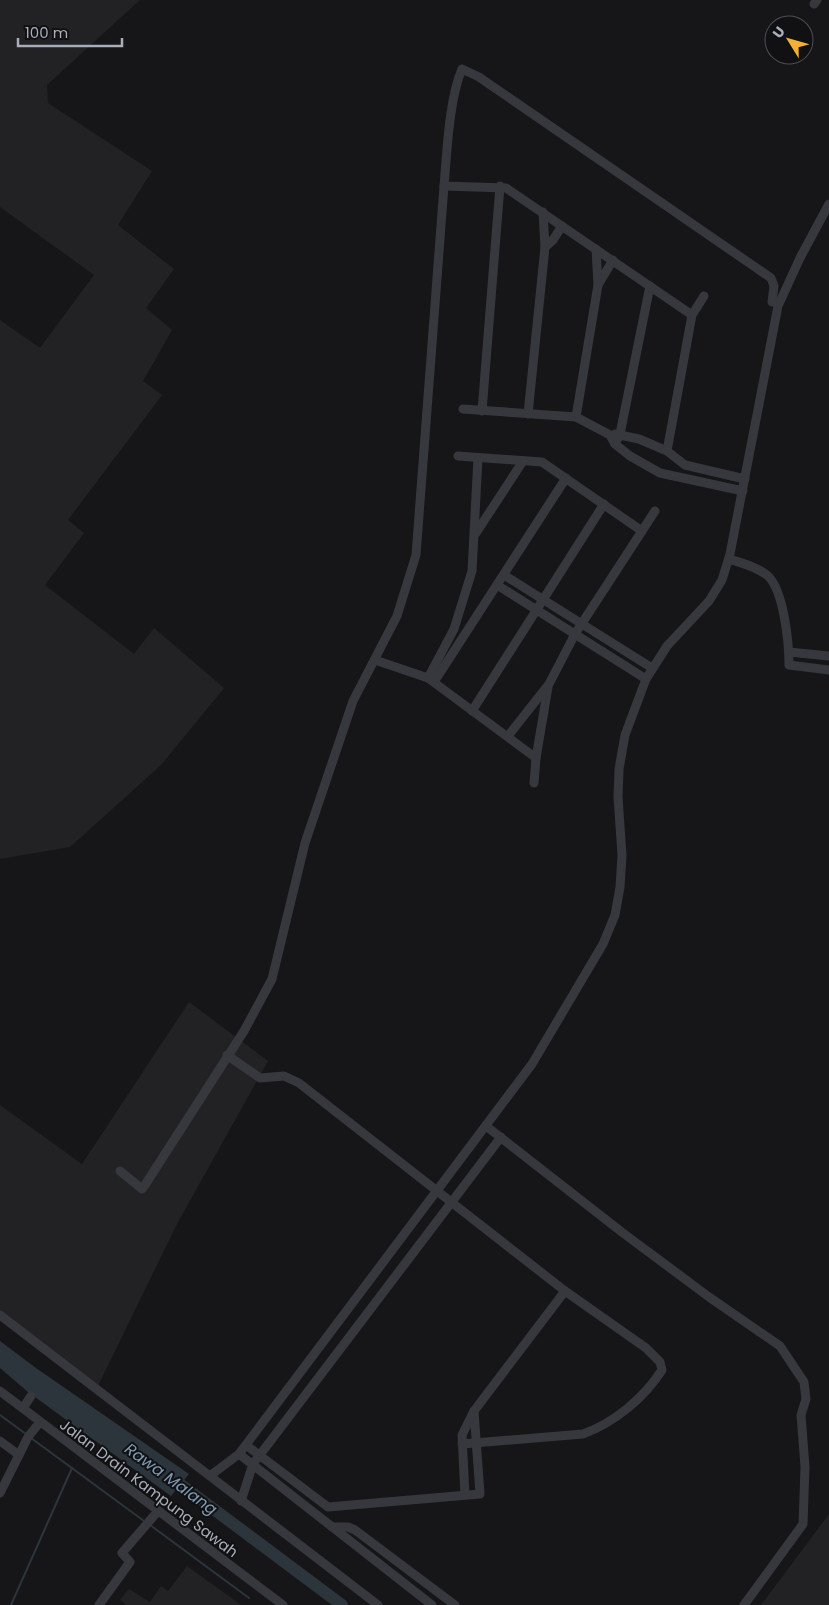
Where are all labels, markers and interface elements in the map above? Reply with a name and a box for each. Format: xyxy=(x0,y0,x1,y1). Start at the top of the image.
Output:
scale bar xyxy=(18,15,121,47)
north arrow xyxy=(764,15,814,65)
text: 100 m xyxy=(25,22,68,43)
text: U xyxy=(768,22,790,42)
street label: Jalan Drain Kampung Sawah xyxy=(56,1414,242,1562)
water label: Rawa Malang xyxy=(120,1437,222,1521)

